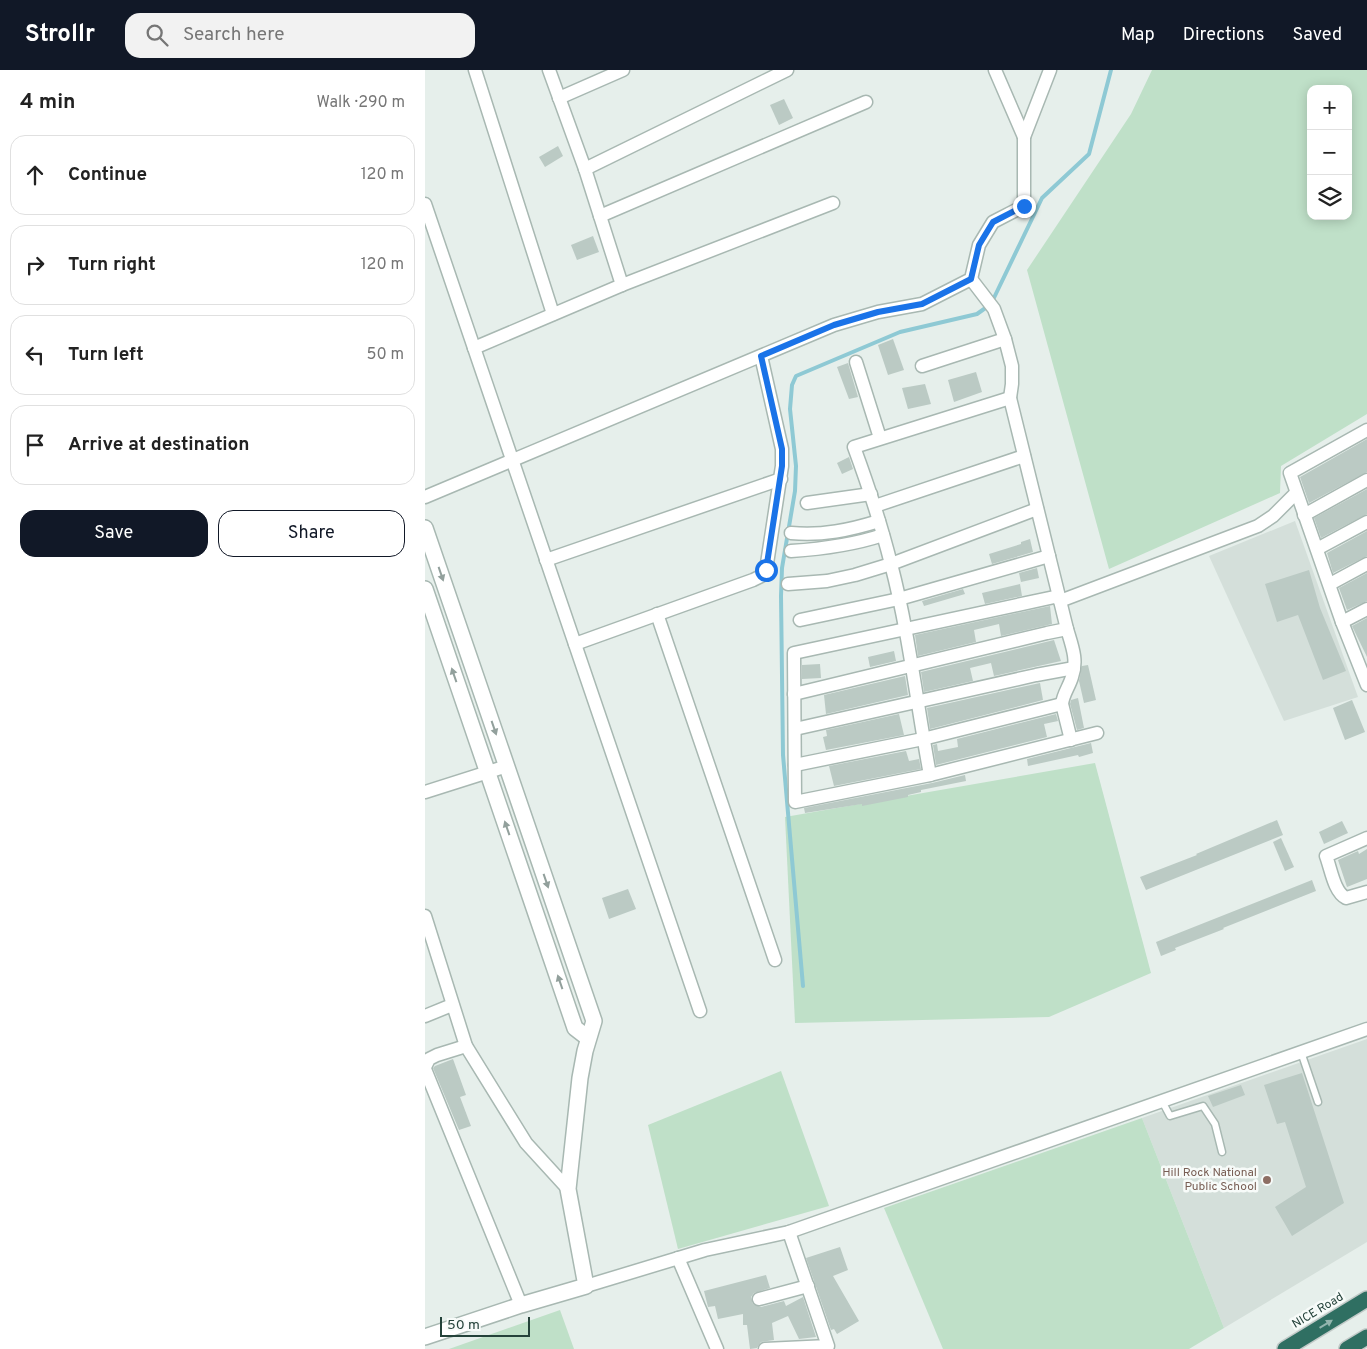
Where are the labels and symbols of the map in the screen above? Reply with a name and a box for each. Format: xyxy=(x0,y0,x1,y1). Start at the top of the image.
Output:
route end xyxy=(1013,195,1036,218)
route start xyxy=(755,559,778,582)
one-way arrow xyxy=(437,567,445,582)
one-way arrow xyxy=(450,667,457,682)
one-way arrow xyxy=(490,720,498,735)
one-way arrow xyxy=(502,821,510,836)
one-way arrow xyxy=(543,874,550,889)
one-way arrow xyxy=(555,974,563,989)
place label: Hill Rock National Public School xyxy=(1162,1165,1257,1195)
marker: Hill Rock National Public School xyxy=(1261,1174,1273,1186)
street label: NICE Road xyxy=(1289,1289,1347,1333)
scale bar xyxy=(440,1314,530,1337)
one-way arrow xyxy=(1319,1319,1332,1328)

